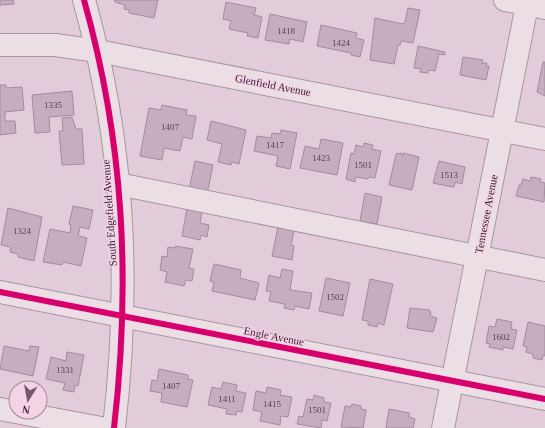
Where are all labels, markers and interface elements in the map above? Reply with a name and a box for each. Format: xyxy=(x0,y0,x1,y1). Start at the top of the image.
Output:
house number: 1418 xyxy=(277,26,296,36)
house number: 1424 xyxy=(332,38,351,48)
street label: Glenfield Avenue xyxy=(234,72,312,98)
house number: 1335 xyxy=(44,100,63,110)
house number: 1407 xyxy=(161,122,180,132)
house number: 1417 xyxy=(266,140,285,150)
house number: 1423 xyxy=(312,153,331,163)
street label: South Edgefield Avenue xyxy=(99,159,119,267)
house number: 1501 xyxy=(354,160,372,170)
house number: 1513 xyxy=(440,170,459,180)
street label: Tennessee Avenue xyxy=(472,173,500,255)
house number: 1324 xyxy=(13,226,32,236)
house number: 1502 xyxy=(326,292,344,302)
street label: Engle Avenue xyxy=(243,324,305,348)
house number: 1602 xyxy=(492,332,510,342)
house number: 1331 xyxy=(56,365,74,375)
north arrow xyxy=(8,380,48,420)
house number: 1407 xyxy=(162,381,181,391)
house number: 1411 xyxy=(218,394,236,404)
house number: 1415 xyxy=(263,399,282,409)
text: N xyxy=(21,403,31,416)
house number: 1501 xyxy=(308,405,326,415)

